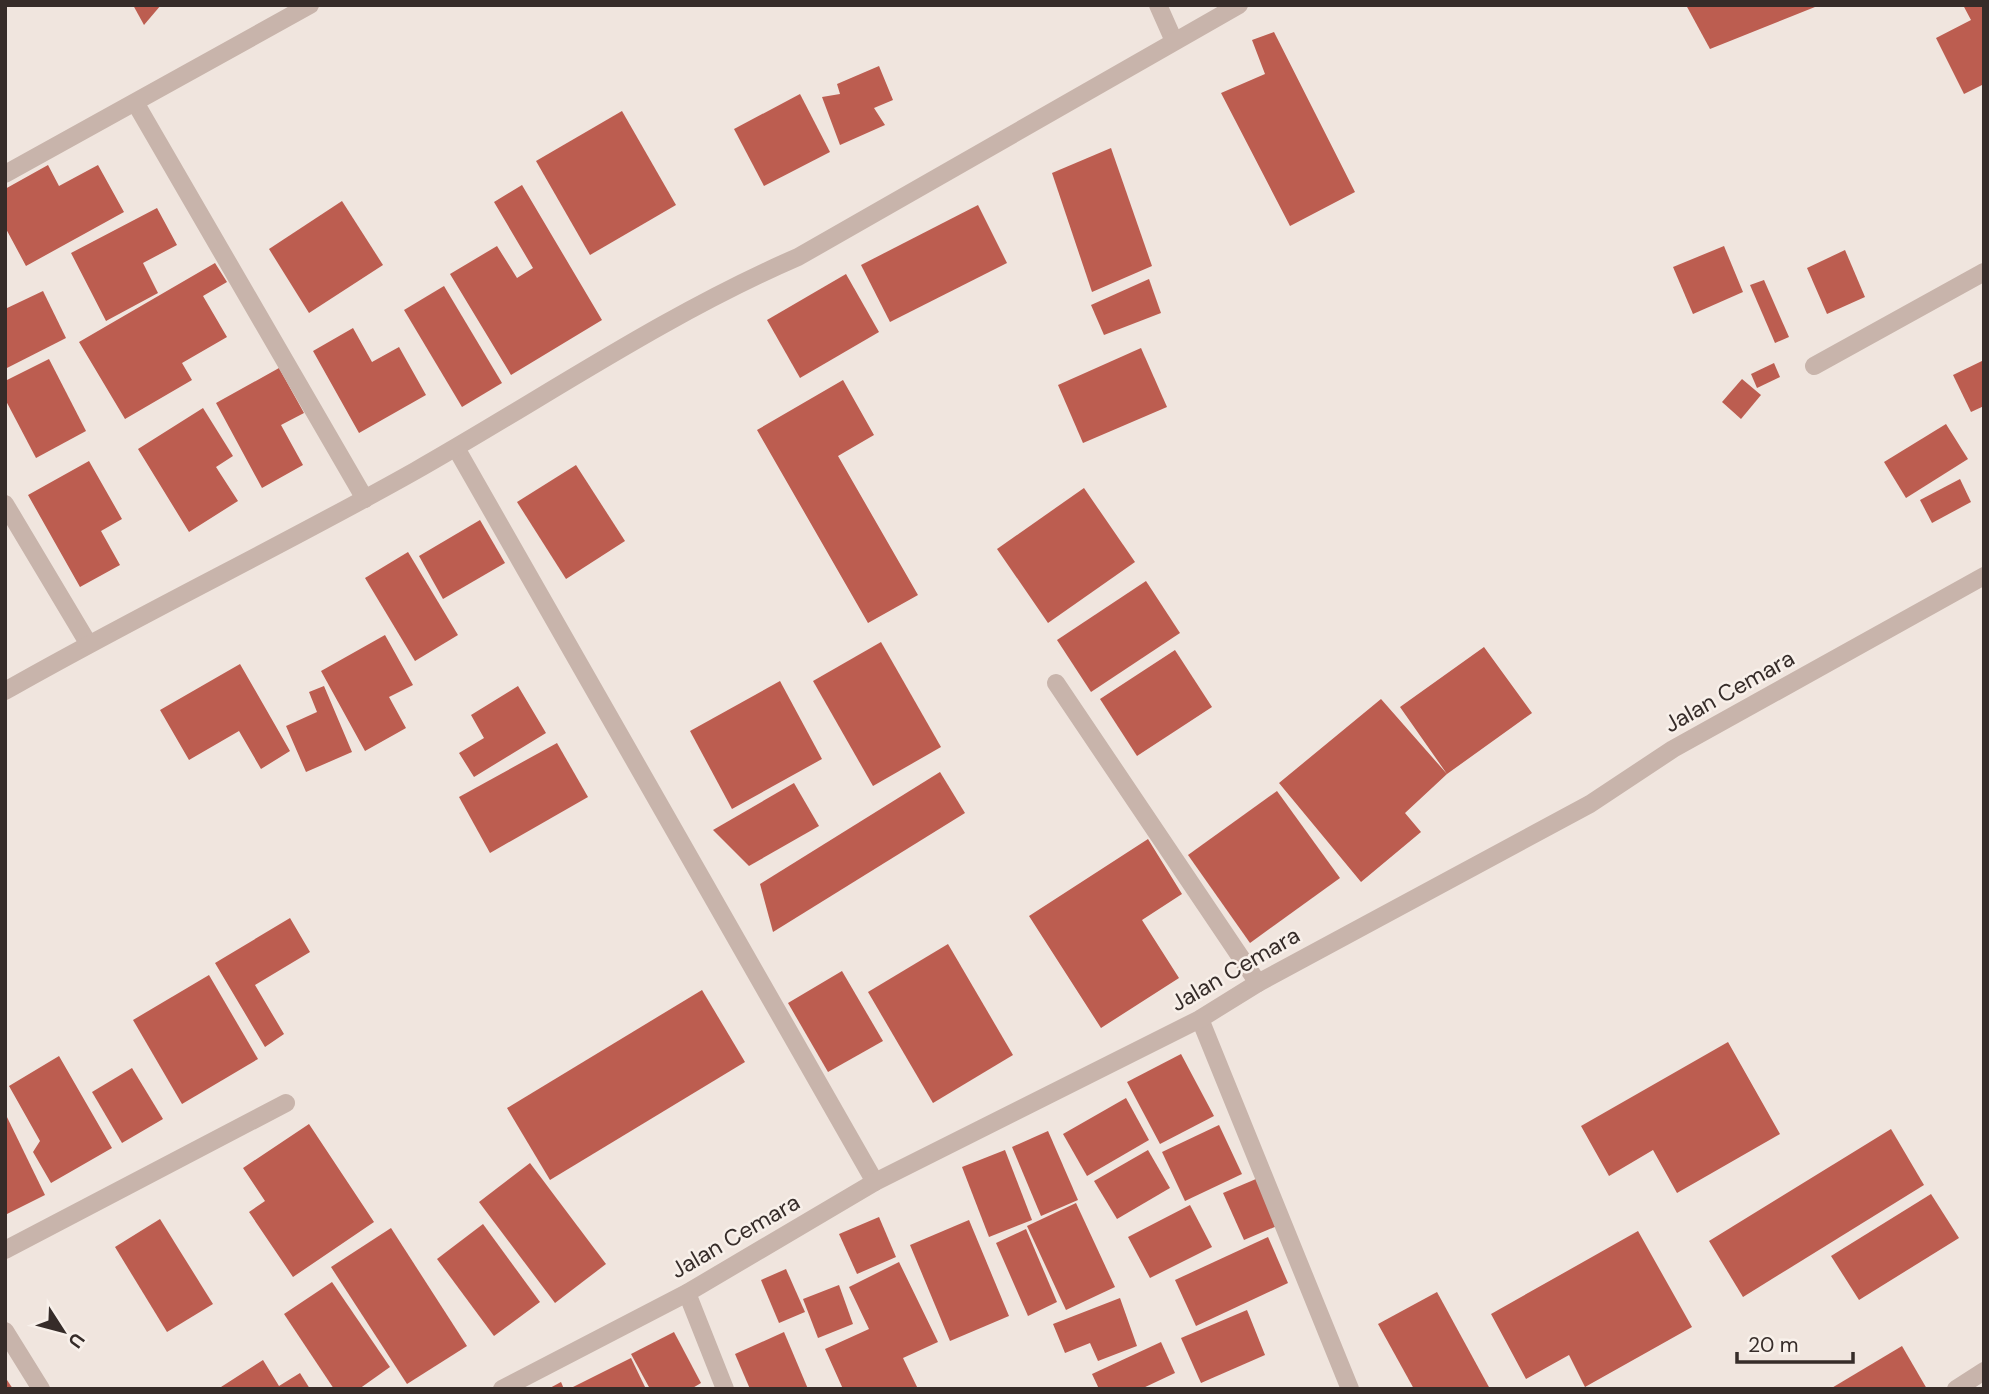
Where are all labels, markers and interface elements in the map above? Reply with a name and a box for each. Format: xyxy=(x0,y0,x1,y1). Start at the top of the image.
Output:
street label: Jalan Cemara xyxy=(1659,643,1799,739)
street label: Jalan Cemara xyxy=(1165,920,1305,1018)
street label: Jalan Cemara xyxy=(665,1187,805,1285)
north arrow xyxy=(28,1296,98,1366)
scale bar xyxy=(1737,1320,1853,1364)
text: U xyxy=(62,1328,90,1353)
text: 20 m xyxy=(1748,1331,1799,1359)

